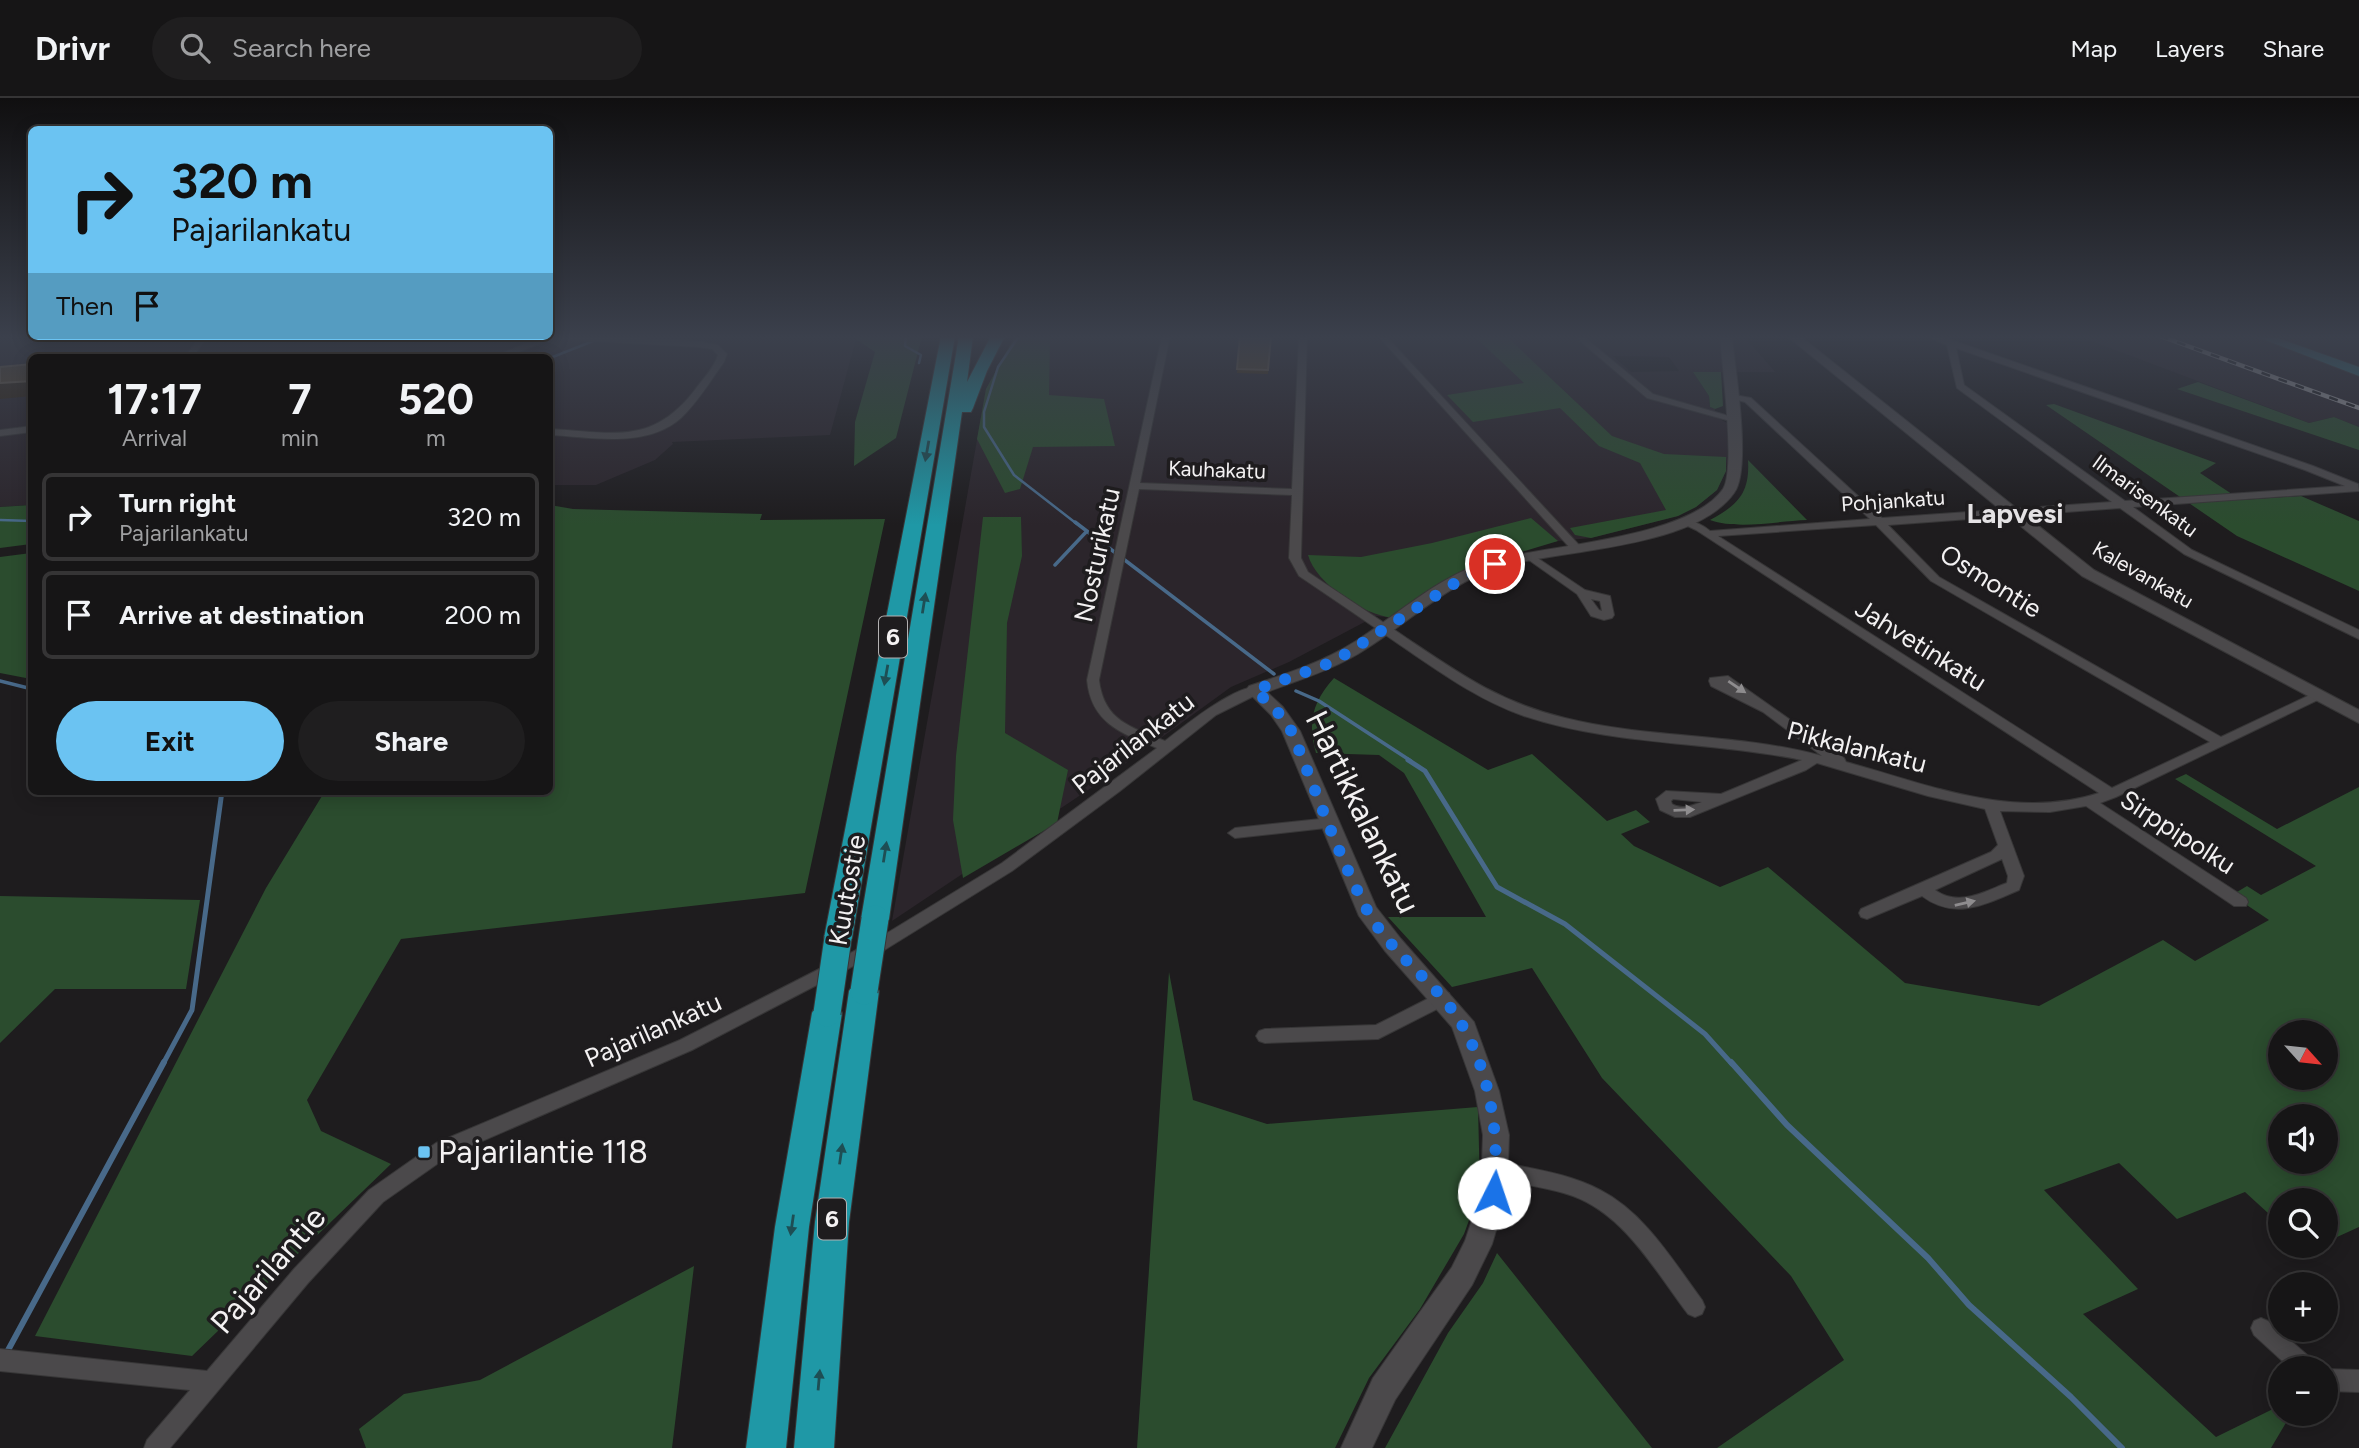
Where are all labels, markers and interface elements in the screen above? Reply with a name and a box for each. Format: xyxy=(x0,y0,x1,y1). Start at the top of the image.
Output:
search box xyxy=(152,17,642,80)
text: Drivr xyxy=(35,29,110,68)
icon: search xyxy=(176,29,214,67)
text: Search here xyxy=(232,32,371,64)
text: Map xyxy=(2070,34,2117,63)
text: Layers xyxy=(2155,34,2224,63)
text: Share xyxy=(2262,34,2324,63)
text: 320 m xyxy=(171,151,313,210)
icon: right xyxy=(56,154,147,245)
text: Pajarilankatu xyxy=(171,211,351,249)
icon: arrive xyxy=(128,287,166,325)
text: Then xyxy=(56,290,114,322)
text: 17:17 xyxy=(107,374,202,425)
text: 7 xyxy=(288,374,312,425)
text: 520 xyxy=(398,374,474,425)
text: Arrival xyxy=(122,424,187,452)
text: min xyxy=(281,424,319,452)
text: m xyxy=(426,424,446,452)
one-way arrow xyxy=(921,440,932,462)
street label: Ilmarisenkatu xyxy=(2088,449,2203,542)
street label: Kauhakatu xyxy=(1168,455,1266,484)
street label: Pohjankatu xyxy=(1840,484,1946,517)
street label: Nosturikatu xyxy=(1067,485,1127,625)
text: Turn right xyxy=(119,487,236,519)
district label: Lapvesi xyxy=(1966,496,2064,530)
icon: right xyxy=(60,498,98,536)
text: 320 m xyxy=(447,501,521,533)
text: Pajarilankatu xyxy=(119,519,249,547)
pin xyxy=(1465,534,1525,594)
street label: Kalevankatu xyxy=(2088,536,2198,614)
street label: Osmontie xyxy=(1934,537,2048,625)
icon: arrive xyxy=(1476,545,1514,583)
one-way arrow xyxy=(919,592,930,614)
street label: Jahvetinkatu xyxy=(1849,592,1993,698)
icon: arrive xyxy=(60,596,98,634)
text: Arrive at destination xyxy=(119,599,364,631)
text: 200 m xyxy=(445,599,521,631)
road number: 6 xyxy=(879,616,907,658)
one-way arrow xyxy=(880,664,891,686)
one-way arrow xyxy=(1727,680,1747,693)
street label: Pajarilankatu xyxy=(1065,685,1201,801)
button: Exit xyxy=(56,701,284,781)
button: Share xyxy=(298,701,525,781)
street label: Hartikkalankatu xyxy=(1298,705,1428,919)
street label: Pikkalankatu xyxy=(1784,714,1930,780)
street label: Sirppipolku xyxy=(2114,783,2242,881)
one-way arrow xyxy=(1673,804,1695,816)
street label: Kuutostie xyxy=(822,832,872,948)
one-way arrow xyxy=(880,841,891,863)
one-way arrow xyxy=(1955,897,1977,908)
street label: Pajarilankatu xyxy=(580,986,726,1074)
north arrow xyxy=(2268,1020,2338,1090)
map controls xyxy=(2268,1020,2338,1426)
button: sound xyxy=(2268,1104,2338,1174)
place label: Pajarilantie 118 xyxy=(438,1133,648,1171)
one-way arrow xyxy=(836,1142,847,1164)
marker: Pajarilantie 118 xyxy=(416,1144,432,1160)
position arrow xyxy=(1457,1156,1531,1230)
button: search xyxy=(2268,1188,2338,1258)
road number: 6 xyxy=(818,1198,846,1240)
street label: Pajarilantie xyxy=(203,1199,333,1341)
one-way arrow xyxy=(786,1214,797,1236)
button: + xyxy=(2268,1272,2338,1342)
button: − xyxy=(2268,1356,2338,1426)
one-way arrow xyxy=(814,1369,825,1391)

